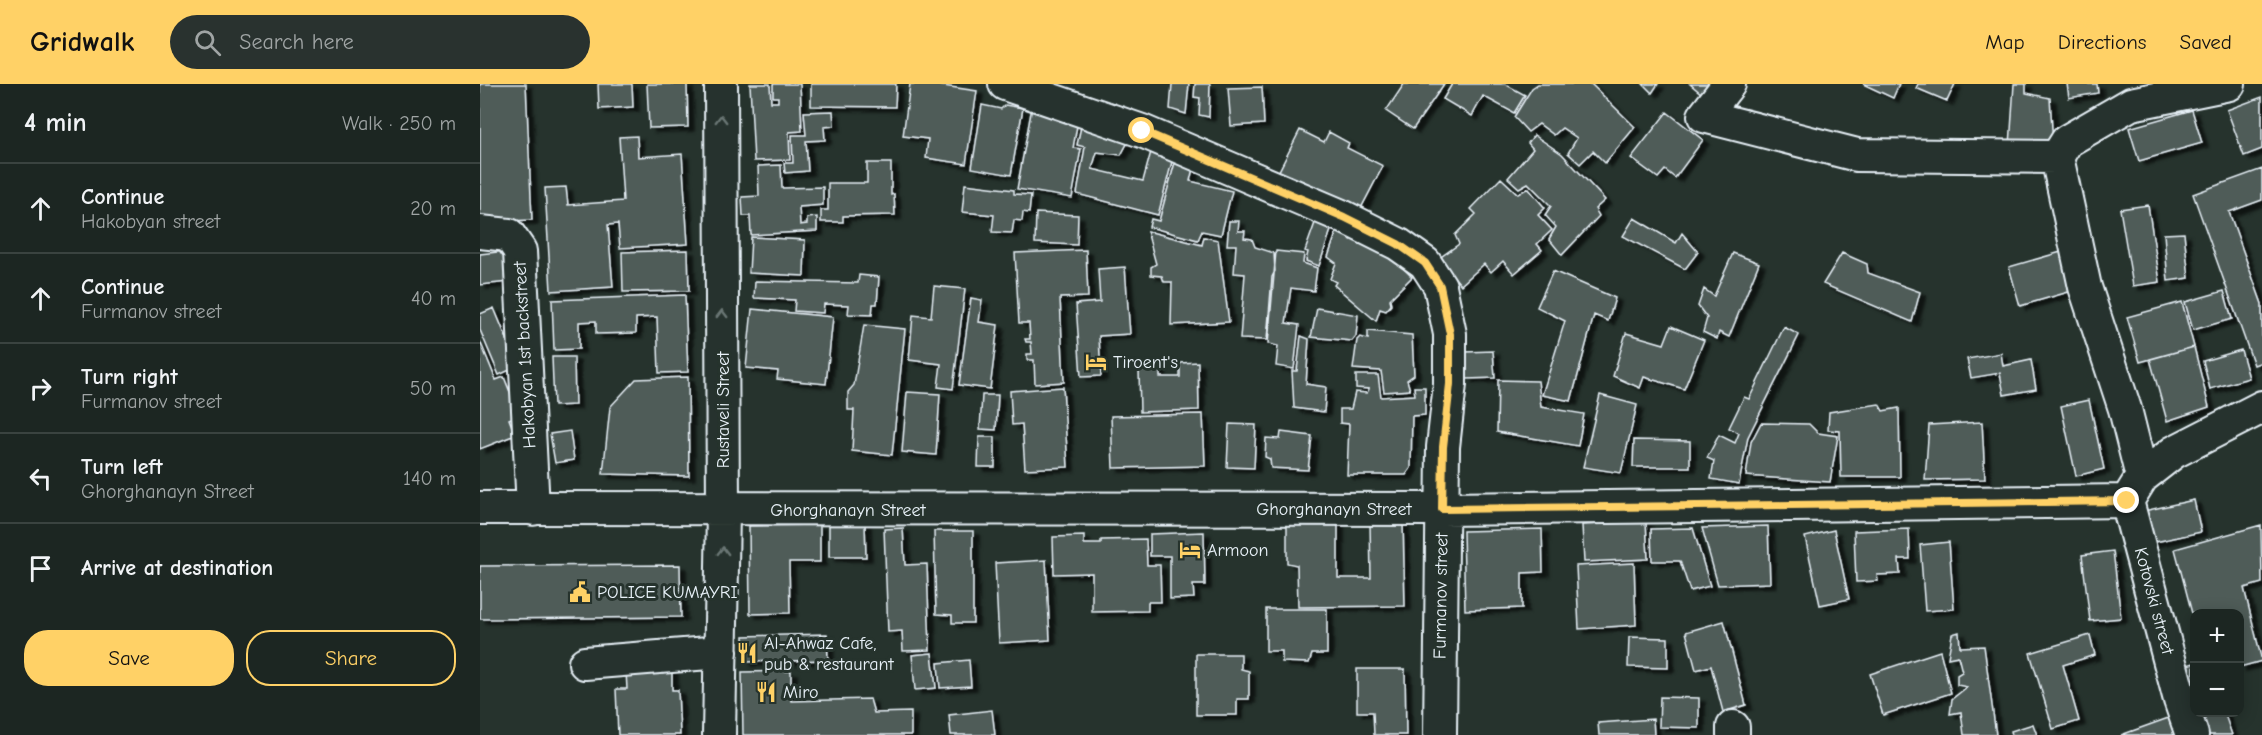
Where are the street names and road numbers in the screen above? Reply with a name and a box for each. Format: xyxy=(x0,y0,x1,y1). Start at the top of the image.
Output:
street label: Hakobyan 1st backstreet xyxy=(510,260,540,449)
street label: Rustaveli Street xyxy=(713,351,734,468)
street label: Ghorghanayn Street xyxy=(1256,499,1413,520)
street label: Ghorghanayn Street xyxy=(770,500,927,521)
street label: Furmanov street xyxy=(1429,532,1453,659)
street label: Kotovski street xyxy=(2130,545,2179,658)

